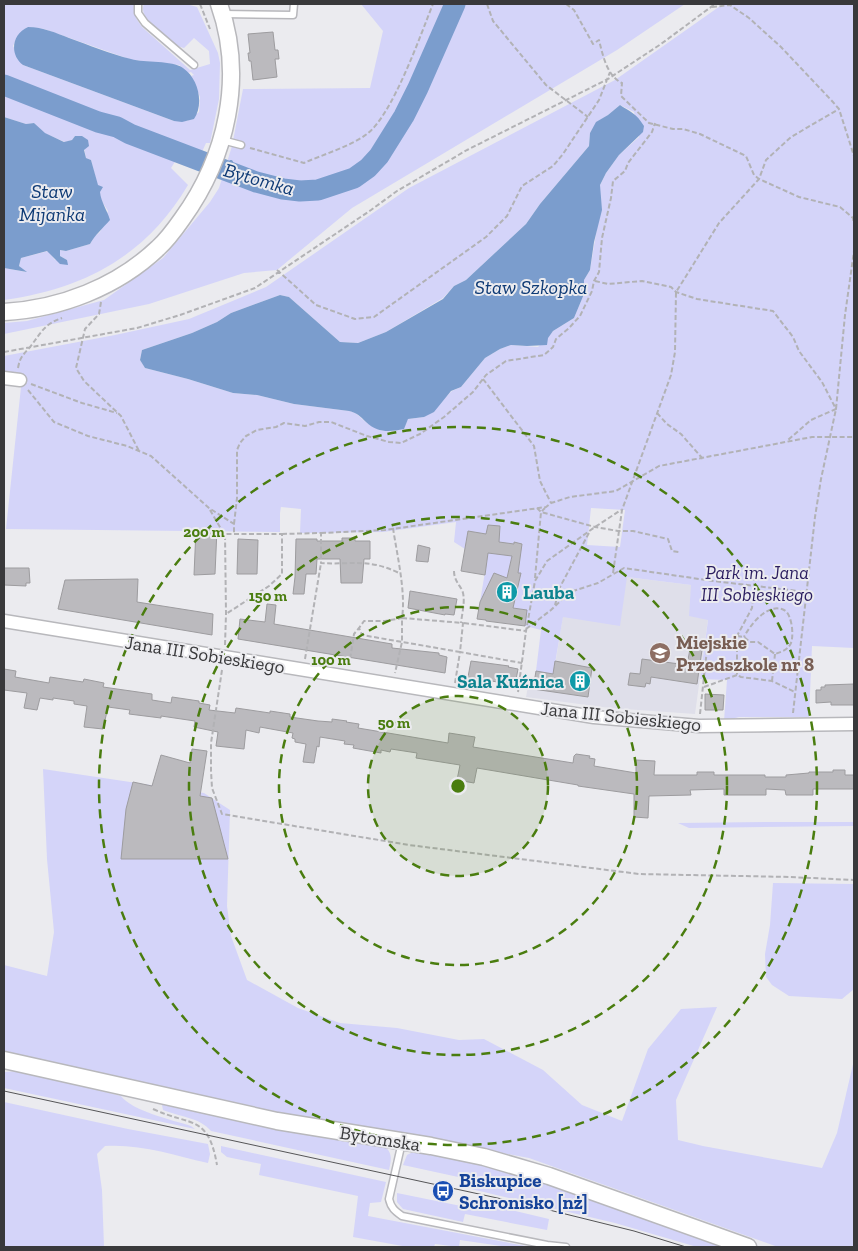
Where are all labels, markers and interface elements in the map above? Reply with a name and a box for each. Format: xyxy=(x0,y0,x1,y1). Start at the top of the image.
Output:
water label: Bytomka xyxy=(221,158,297,200)
water label: Staw Mijanka xyxy=(19,179,85,226)
water label: Staw Szkopka xyxy=(475,275,587,299)
text: 200 m xyxy=(183,523,225,541)
park label: Park im. Jana III Sobieskiego xyxy=(701,561,813,606)
building icon: Lauba xyxy=(495,580,519,604)
place label: Lauba xyxy=(523,581,575,604)
text: 150 m xyxy=(249,587,287,605)
street label: Jana III Sobieskiego xyxy=(123,631,287,679)
place label: Miejskie Przedszkole nr 8 xyxy=(676,631,814,676)
school or university icon: Miejskie Przedszkole nr 8 xyxy=(648,641,672,665)
text: 100 m xyxy=(311,651,351,669)
building icon: Sala Kuźnica xyxy=(568,669,592,693)
place label: Sala Kuźnica xyxy=(457,670,564,693)
street label: Jana III Sobieskiego xyxy=(540,697,703,736)
text: 50 m xyxy=(378,714,410,732)
centre of rings xyxy=(449,777,467,795)
street label: Bytomska xyxy=(338,1121,422,1156)
place label: Biskupice Schronisko [nż] xyxy=(459,1169,588,1214)
bus stop icon: Biskupice Schronisko [nż] xyxy=(431,1179,455,1203)

